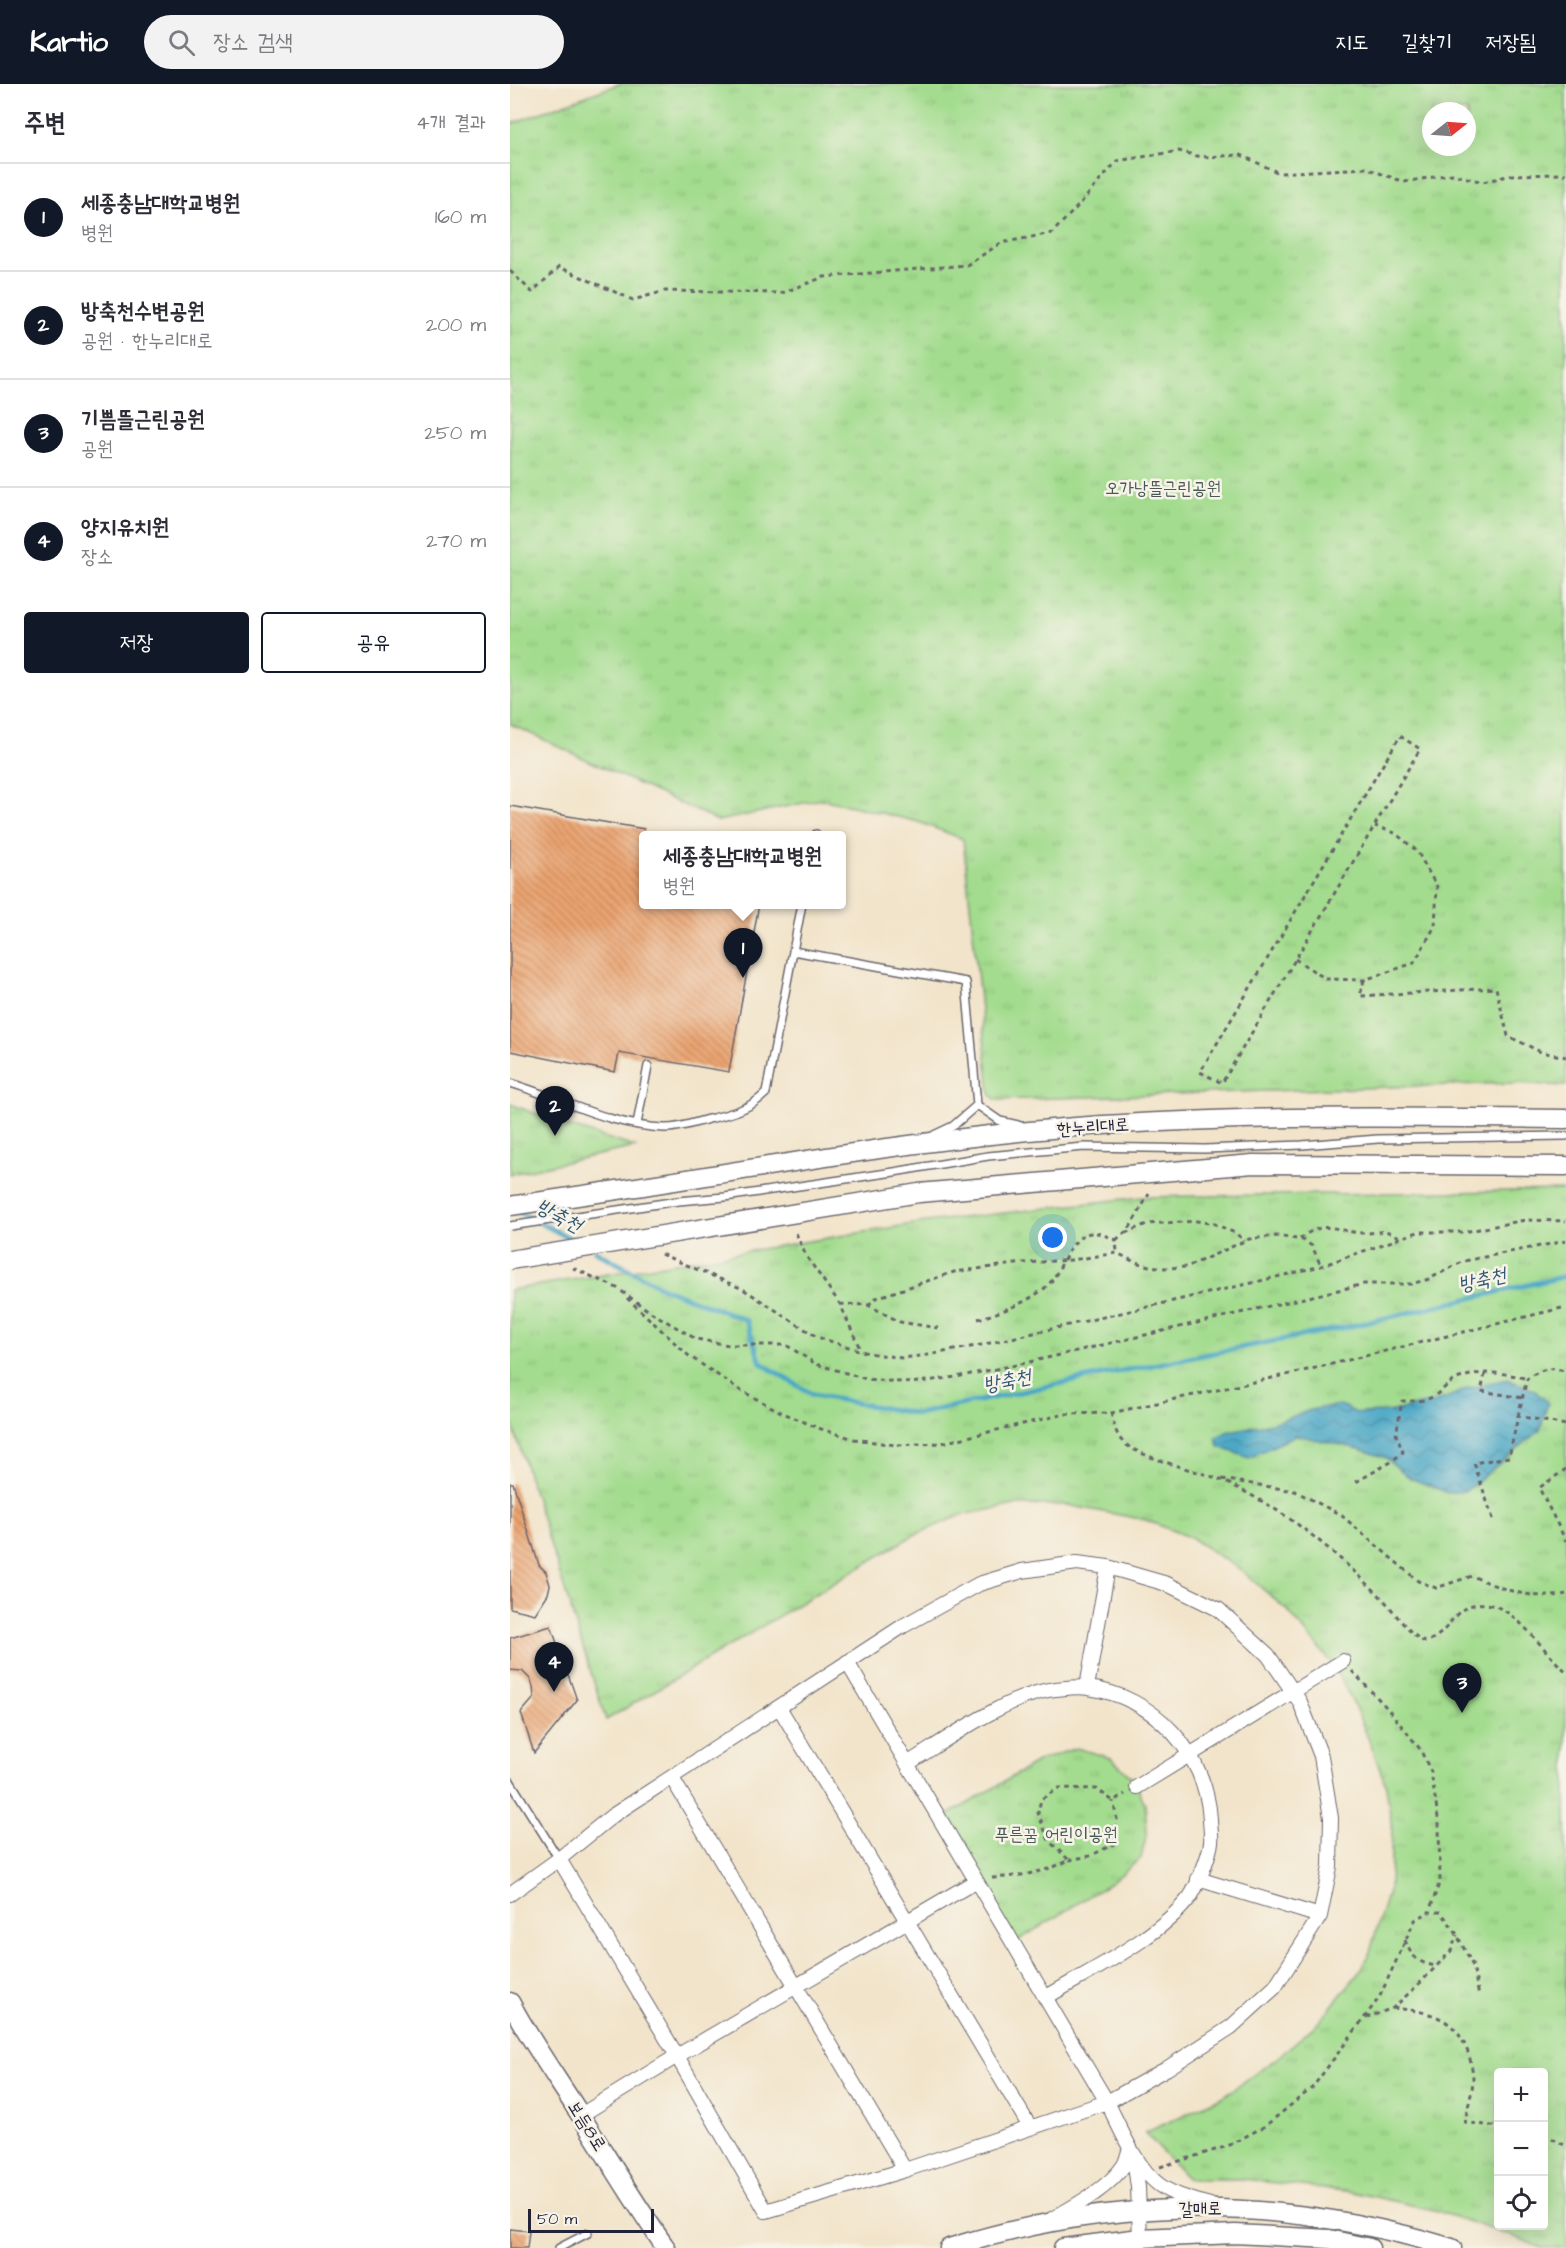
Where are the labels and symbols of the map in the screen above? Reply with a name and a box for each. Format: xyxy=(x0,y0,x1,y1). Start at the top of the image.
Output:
north arrow xyxy=(1422,102,1476,156)
park label: 오가낭뜰근린공원 xyxy=(1105,476,1221,501)
pin: 1 xyxy=(724,928,762,978)
pin: 2 xyxy=(536,1086,574,1136)
street label: 한누리대로 xyxy=(1056,1112,1130,1142)
water label: 방축천 xyxy=(531,1192,589,1241)
your location xyxy=(1038,1223,1067,1252)
water label: 방축천 xyxy=(1455,1260,1511,1299)
water label: 방축천 xyxy=(981,1362,1035,1399)
pin: 4 xyxy=(534,1642,573,1692)
pin: 3 xyxy=(1442,1664,1482,1713)
park label: 푸른꿈 어린이공원 xyxy=(994,1822,1118,1847)
street label: 보듬8로 xyxy=(562,2096,612,2156)
street label: 갈매로 xyxy=(1178,2196,1222,2222)
scale bar xyxy=(528,2206,654,2234)

